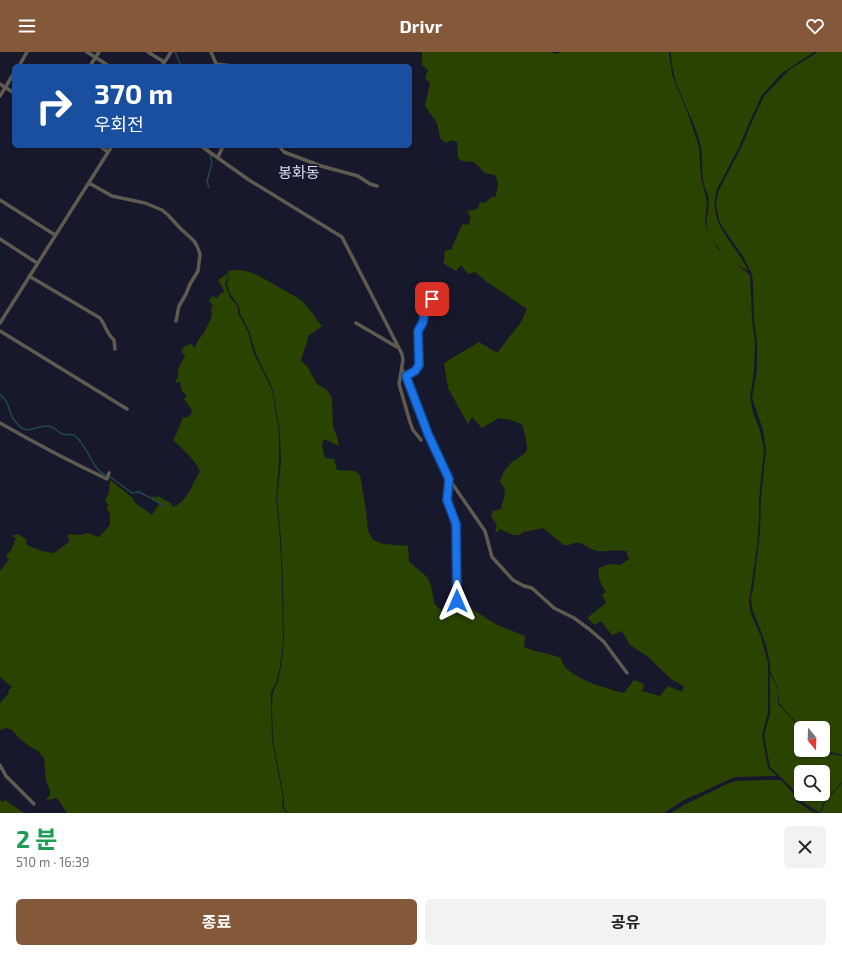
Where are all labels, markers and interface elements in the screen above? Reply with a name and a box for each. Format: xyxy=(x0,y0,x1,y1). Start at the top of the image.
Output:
icon: menu xyxy=(16,15,38,37)
text: Drivr xyxy=(400,15,442,37)
icon: heart xyxy=(804,15,826,37)
text: 370 m xyxy=(94,76,173,110)
icon: right xyxy=(28,80,80,132)
text: 우회전 xyxy=(94,113,144,135)
district label: 봉화동 xyxy=(278,163,320,181)
pin xyxy=(415,282,449,316)
icon: arrive xyxy=(421,288,443,310)
position arrow xyxy=(436,580,478,622)
north arrow xyxy=(794,721,830,757)
map controls xyxy=(794,721,830,801)
button: search xyxy=(794,765,830,801)
text: 2 분 xyxy=(16,824,57,853)
button: close xyxy=(784,826,826,868)
text: 510 m · 16:39 xyxy=(16,854,89,870)
button: 종료 xyxy=(16,899,417,945)
button: 공유 xyxy=(425,899,826,945)

